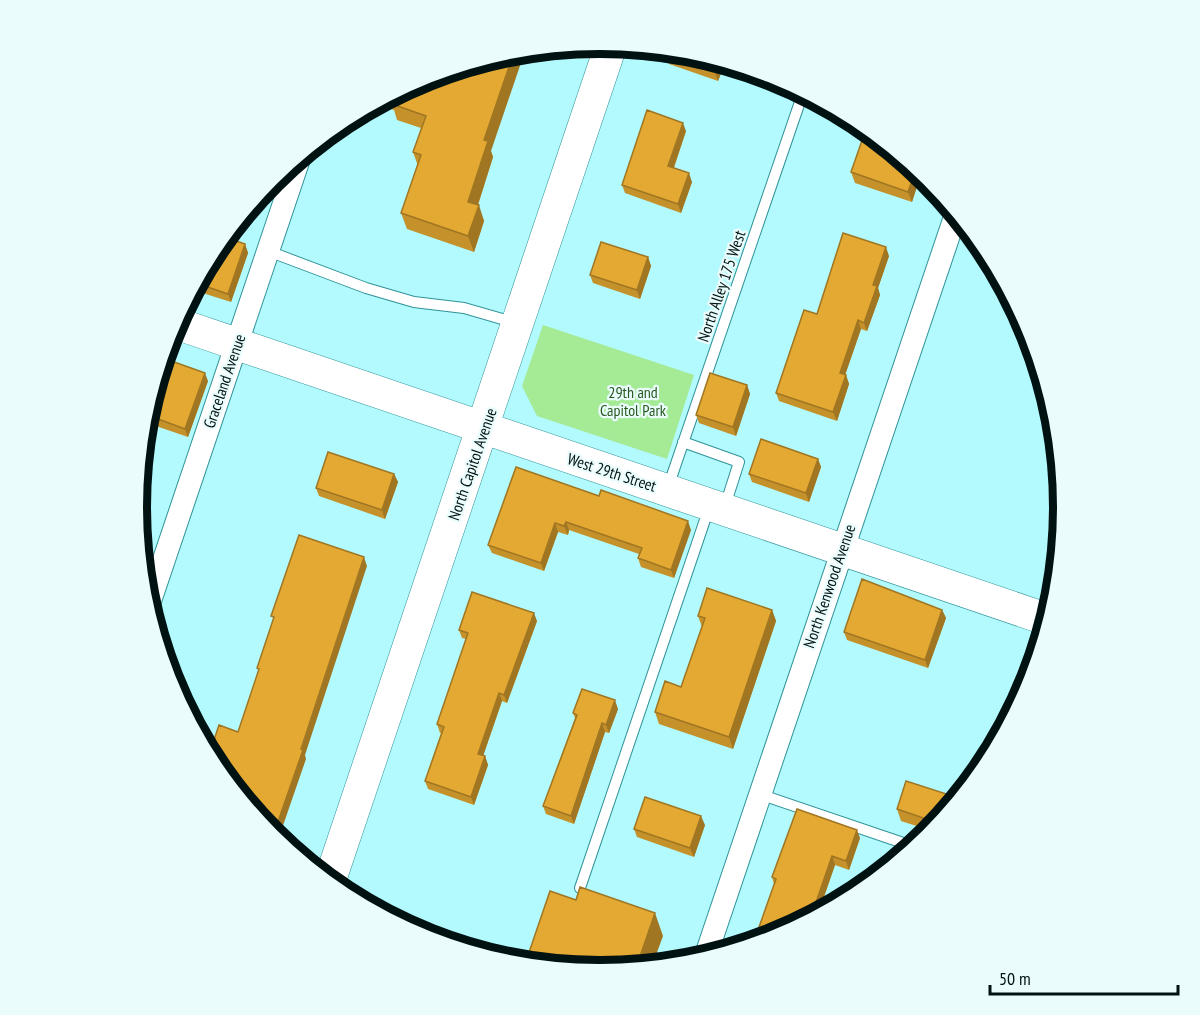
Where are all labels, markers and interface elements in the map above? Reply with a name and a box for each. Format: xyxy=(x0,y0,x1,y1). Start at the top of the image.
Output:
street label: North Alley 175 West xyxy=(693,227,750,344)
street label: Graceland Avenue xyxy=(199,331,249,431)
park label: 29th and Capitol Park xyxy=(600,382,667,420)
street label: North Capitol Avenue xyxy=(443,405,501,523)
street label: West 29th Street xyxy=(565,448,660,496)
street label: North Kenwood Avenue xyxy=(798,522,860,650)
scale bar xyxy=(990,958,1178,996)
text: 50 m xyxy=(999,967,1031,990)

